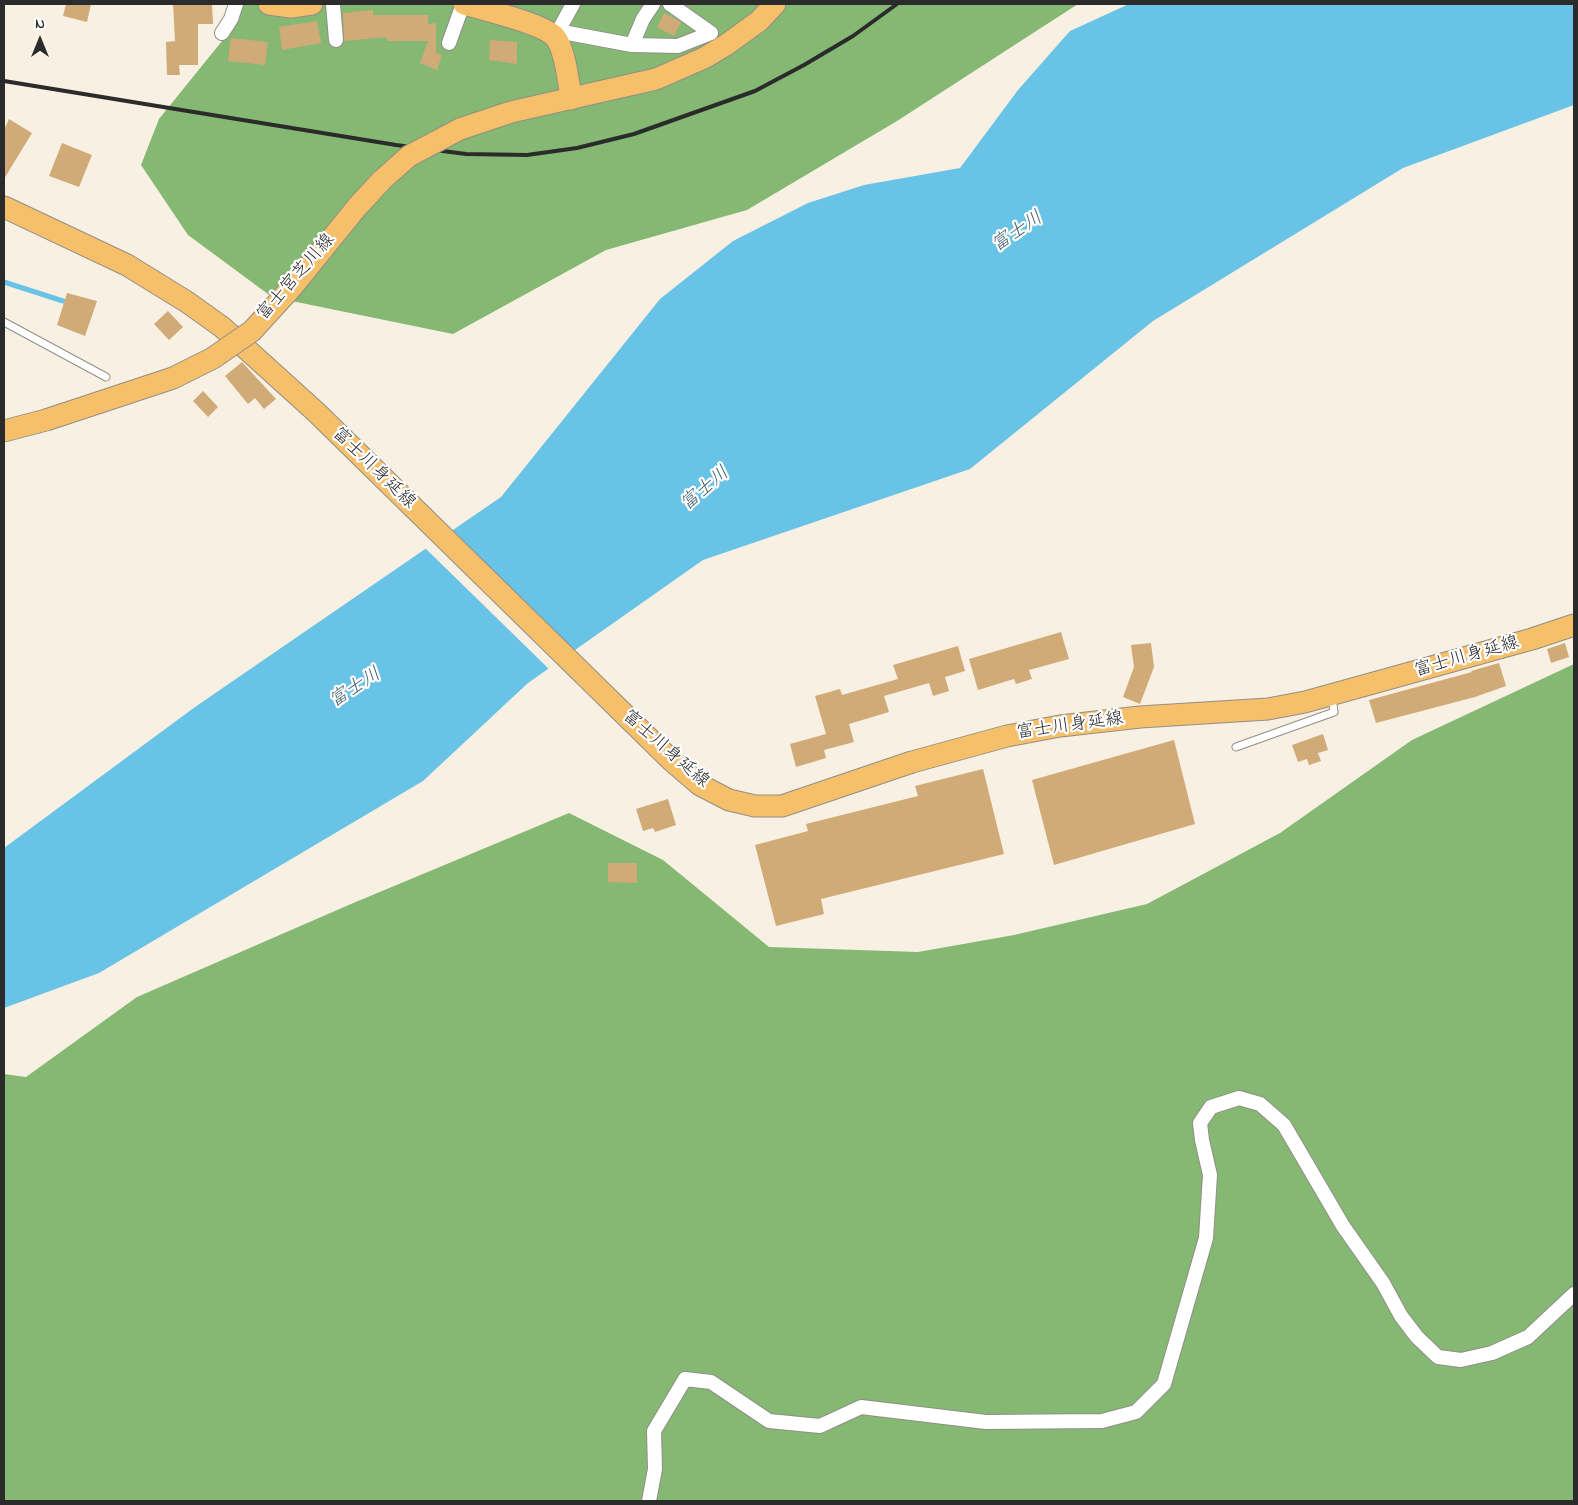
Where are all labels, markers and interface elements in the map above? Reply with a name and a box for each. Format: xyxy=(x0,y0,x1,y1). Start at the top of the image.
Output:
text: N xyxy=(35,14,45,35)
north arrow xyxy=(15,15,65,65)
water label: 富士川 xyxy=(988,208,1048,258)
street label: 富士宮芝川線 xyxy=(253,230,341,326)
street label: 富士川身延線 xyxy=(327,424,419,514)
water label: 富士川 xyxy=(677,463,735,517)
street label: 富士川身延線 xyxy=(1412,633,1522,683)
water label: 富士川 xyxy=(326,664,386,714)
street label: 富士川身延線 xyxy=(617,706,713,794)
street label: 富士川身延線 xyxy=(1015,709,1125,745)

